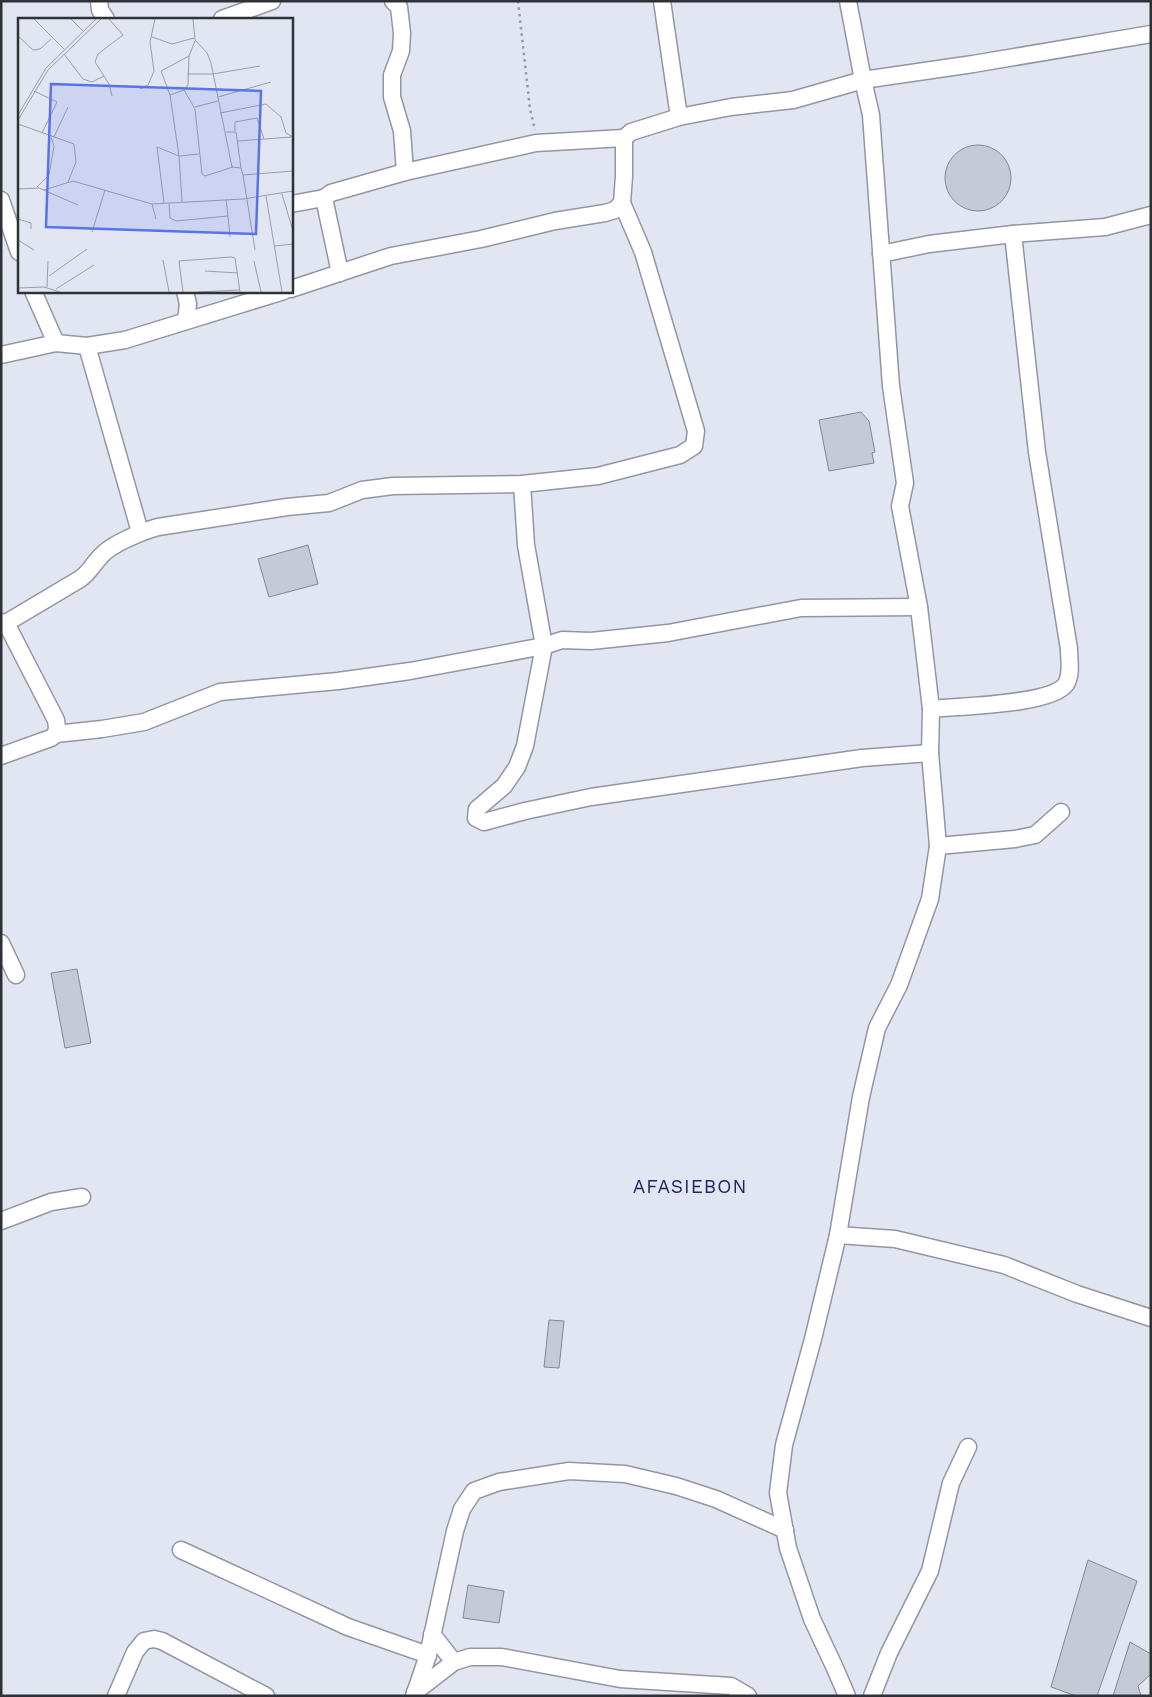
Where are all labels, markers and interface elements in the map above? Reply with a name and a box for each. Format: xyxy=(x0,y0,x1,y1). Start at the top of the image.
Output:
inset map xyxy=(18,18,292,292)
district label: AFASIEBON xyxy=(633,1175,747,1198)

